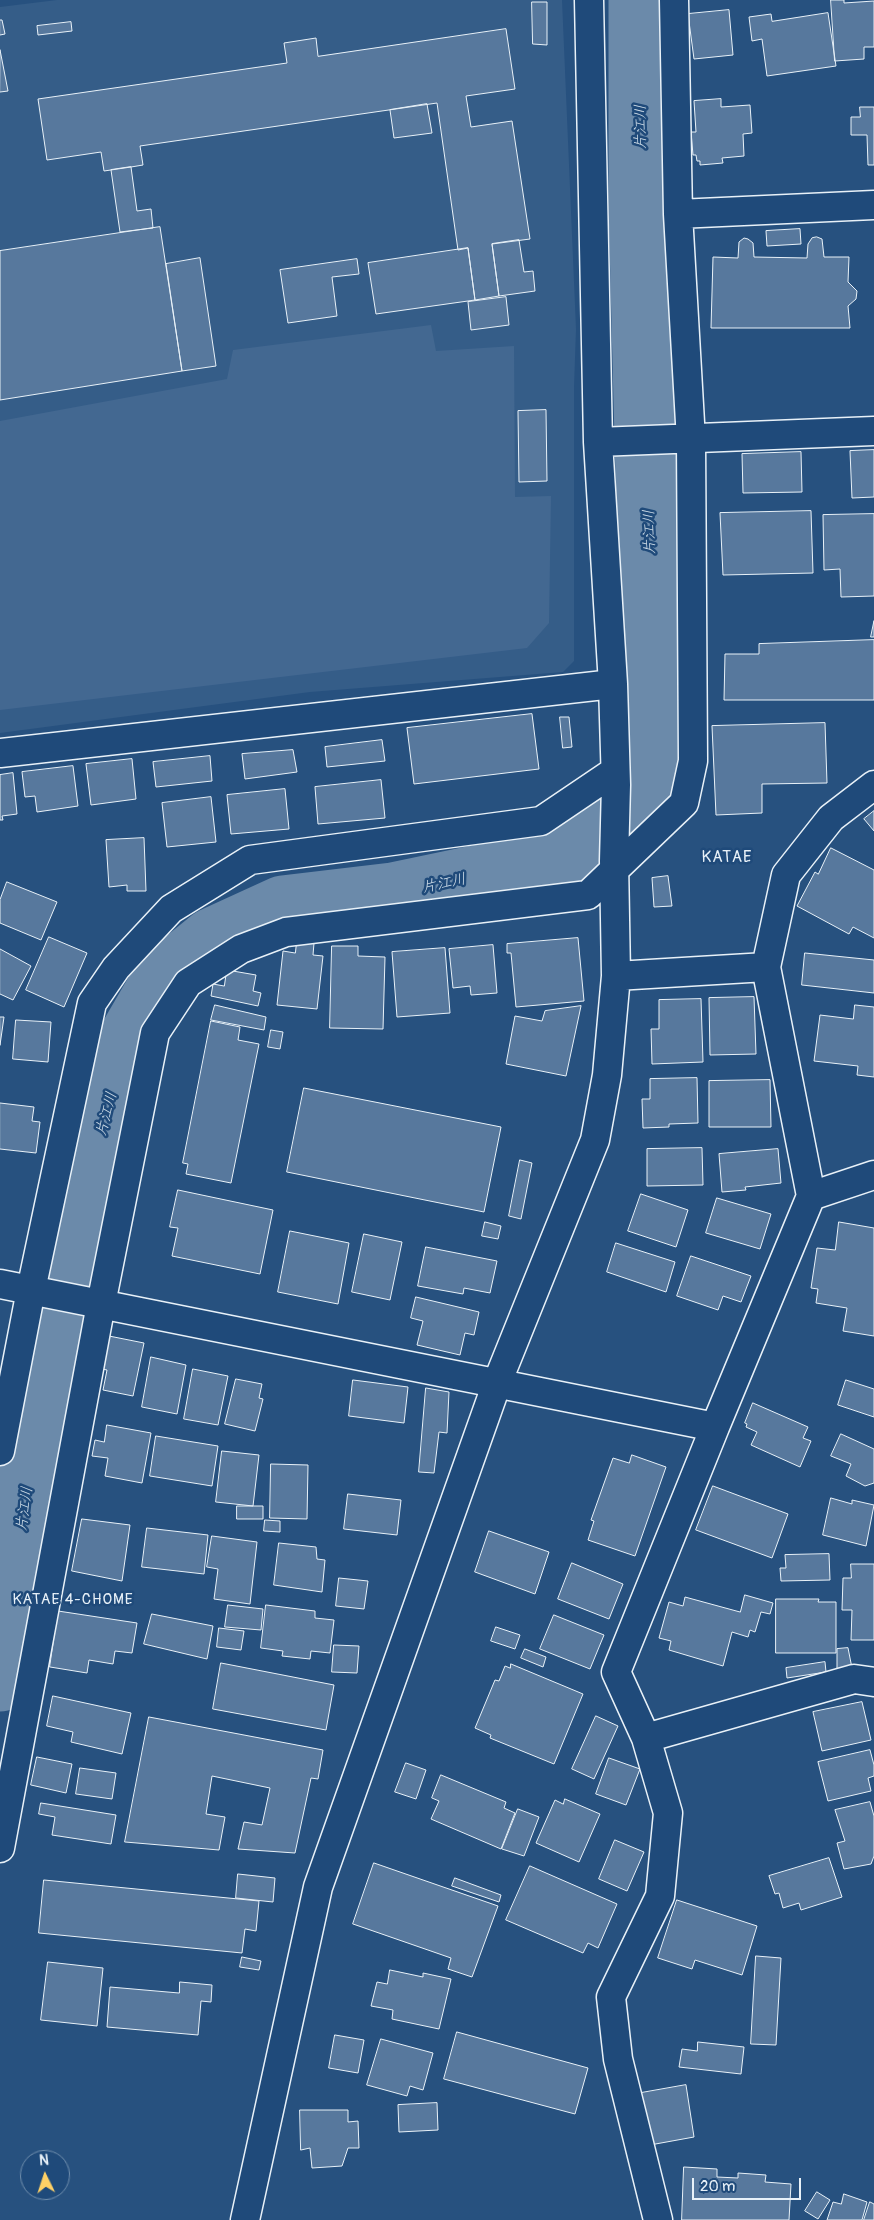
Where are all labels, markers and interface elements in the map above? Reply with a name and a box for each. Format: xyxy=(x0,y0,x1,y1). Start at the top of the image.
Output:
water label: 片江川 xyxy=(632,105,650,149)
water label: 片江川 xyxy=(641,509,659,555)
district label: KATAE xyxy=(701,848,753,868)
water label: 片江川 xyxy=(420,871,468,897)
water label: 片江川 xyxy=(92,1090,122,1138)
water label: 片江川 xyxy=(13,1485,37,1533)
district label: KATAE 4-CHOME xyxy=(11,1591,135,1609)
north arrow xyxy=(20,2150,70,2200)
text: N xyxy=(39,2152,49,2169)
scale bar xyxy=(694,2168,803,2200)
text: 20 m xyxy=(700,2177,735,2196)

